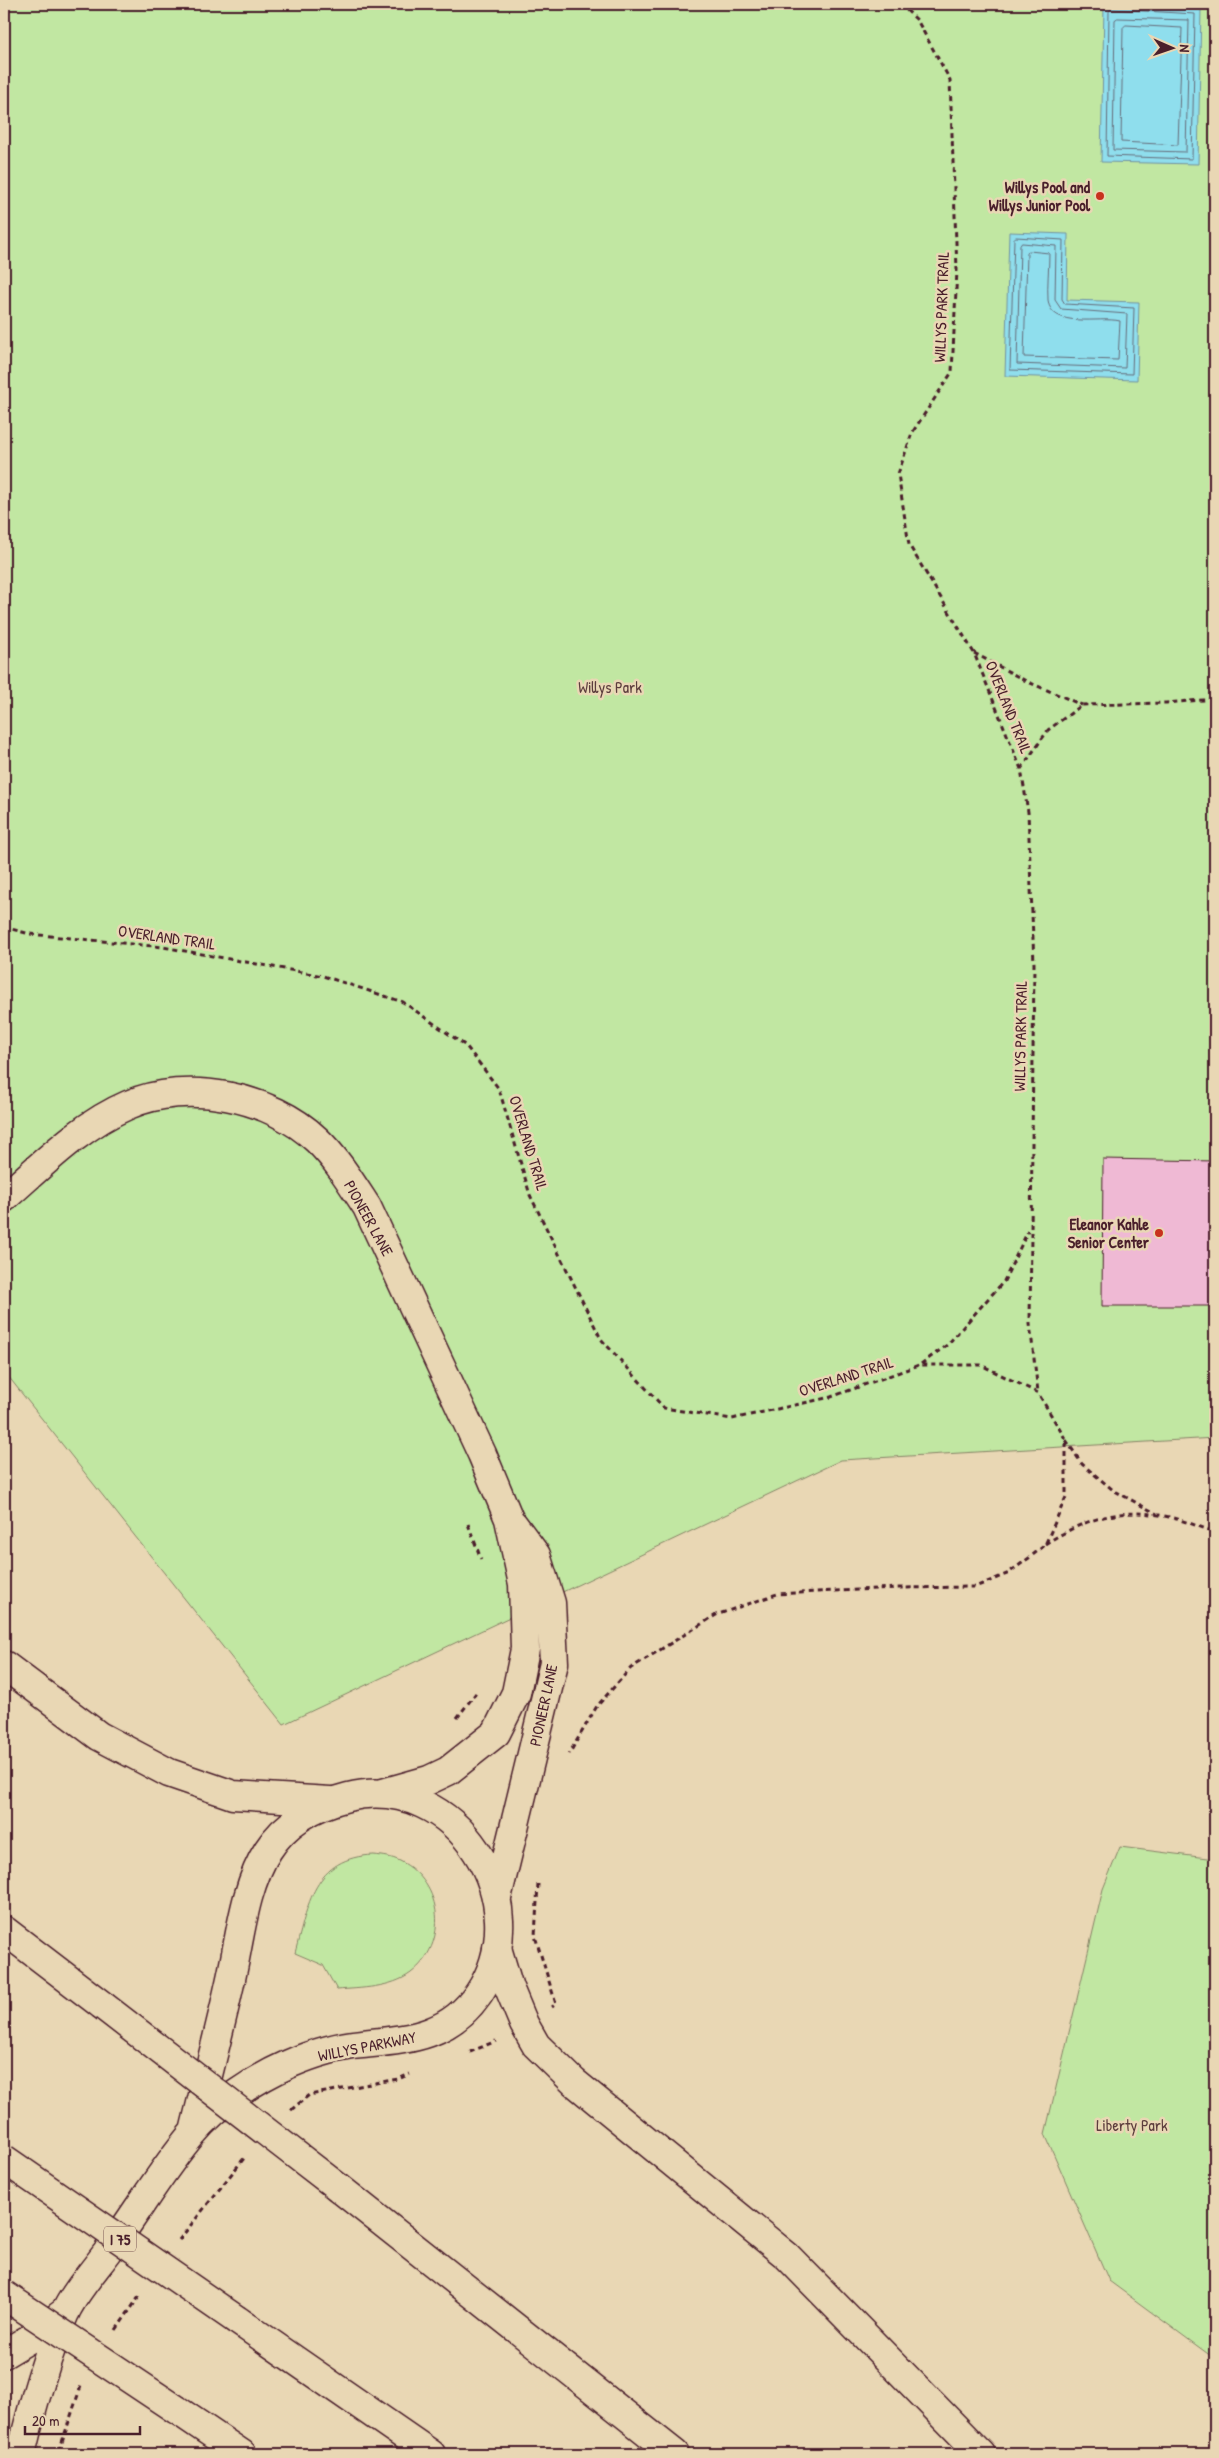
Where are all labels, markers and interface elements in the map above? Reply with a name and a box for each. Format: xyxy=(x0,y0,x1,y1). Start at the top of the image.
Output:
north arrow xyxy=(1146,22,1196,72)
text: N xyxy=(1176,44,1195,53)
place label: Willys Pool and Willys Junior Pool xyxy=(989,176,1091,217)
marker: Willys Pool and Willys Junior Pool xyxy=(1094,190,1106,202)
street label: WILLYS PARK TRAIL xyxy=(928,251,954,363)
street label: OVERLAND TRAIL xyxy=(980,657,1038,757)
park label: Willys Park xyxy=(578,676,642,698)
street label: OVERLAND TRAIL xyxy=(117,919,217,955)
street label: WILLYS PARK TRAIL xyxy=(1008,980,1032,1092)
street label: OVERLAND TRAIL xyxy=(504,1093,554,1193)
street label: PIONEER LANE xyxy=(339,1176,399,1260)
place label: Eleanor Kahle Senior Center xyxy=(1068,1213,1150,1253)
marker: Eleanor Kahle Senior Center xyxy=(1153,1227,1165,1239)
street label: OVERLAND TRAIL xyxy=(796,1350,896,1402)
street label: PIONEER LANE xyxy=(524,1662,562,1748)
street label: WILLYS PARKWAY xyxy=(316,2026,418,2066)
park label: Liberty Park xyxy=(1096,2114,1168,2136)
road number: I 75 xyxy=(104,2226,136,2252)
scale bar xyxy=(25,2403,140,2435)
text: 20 m xyxy=(32,2410,59,2431)

